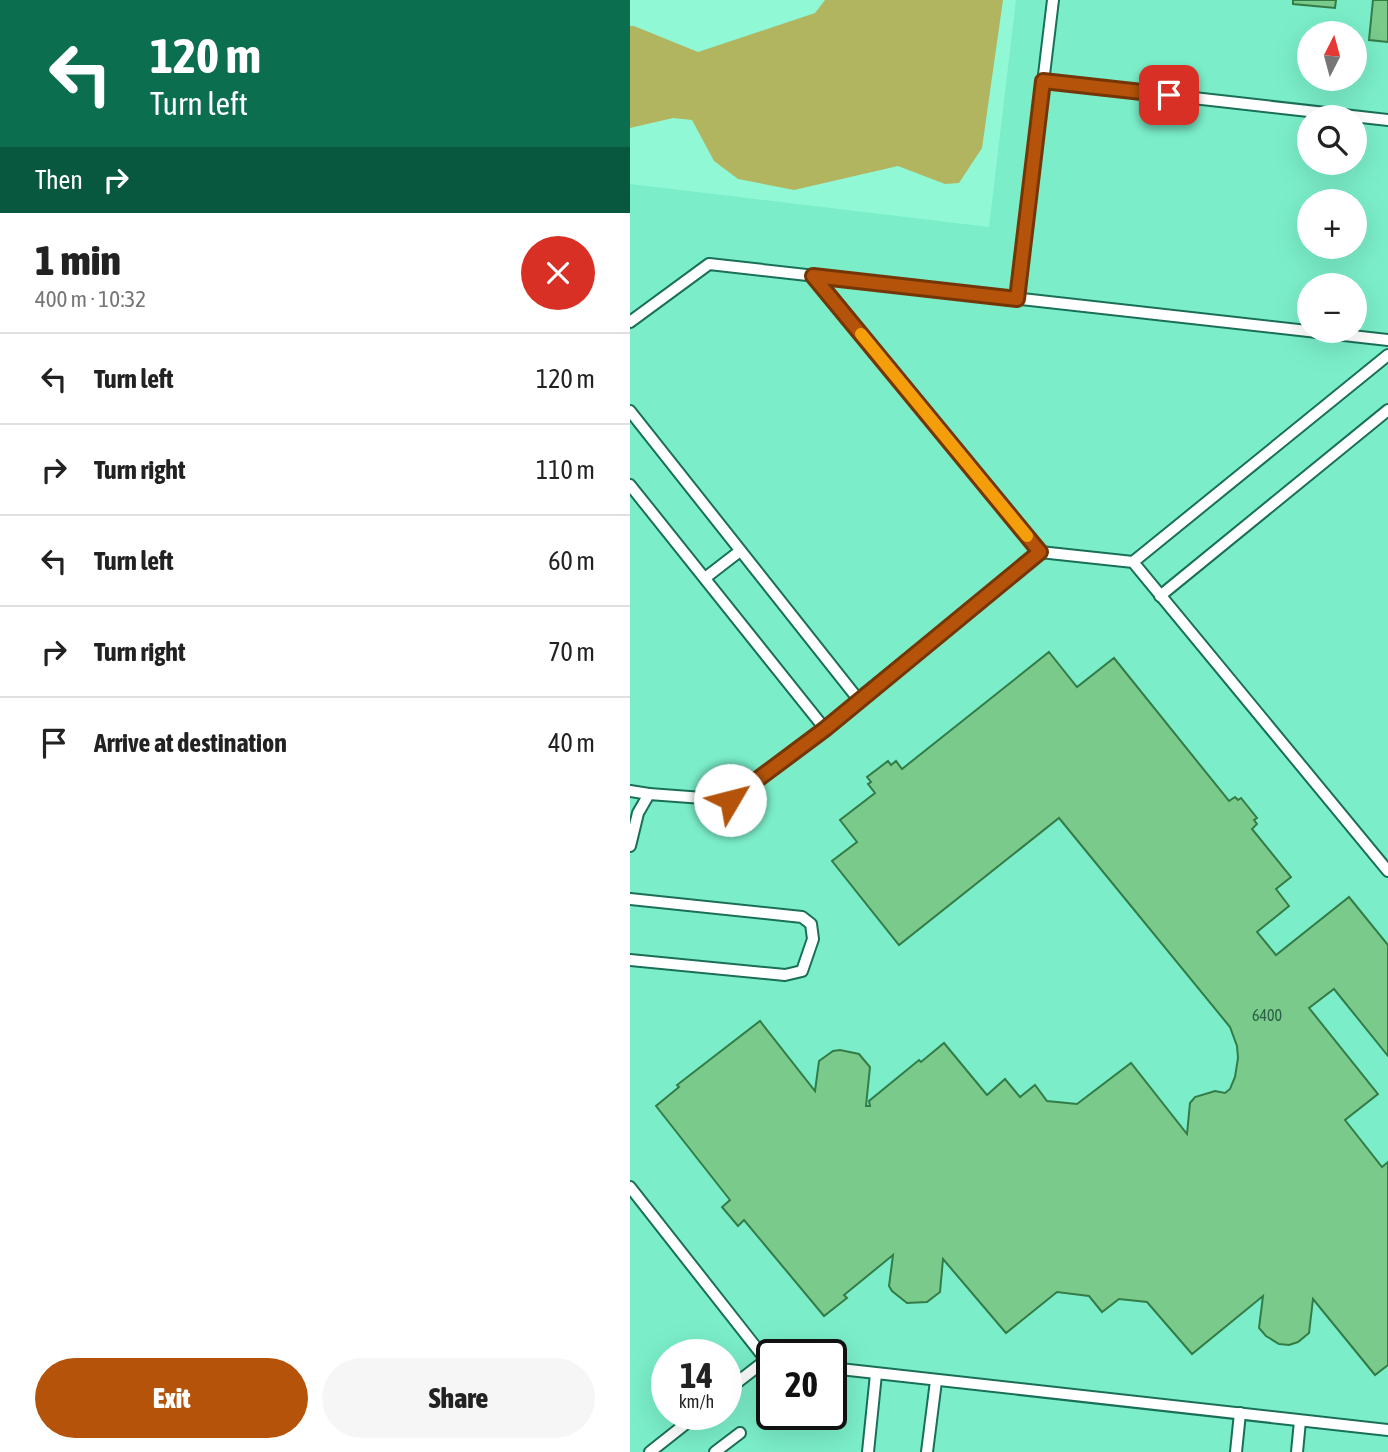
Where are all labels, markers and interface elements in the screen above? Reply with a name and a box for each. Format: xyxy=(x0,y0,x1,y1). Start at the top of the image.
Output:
north arrow xyxy=(1297,21,1367,91)
map controls xyxy=(1297,21,1367,343)
text: 120 m xyxy=(150,27,261,83)
icon: left xyxy=(35,28,126,119)
pin xyxy=(1139,65,1199,125)
icon: arrive xyxy=(1150,76,1188,114)
text: Turn left xyxy=(150,85,248,122)
button: search xyxy=(1297,105,1367,175)
icon: right xyxy=(97,161,135,199)
text: Then xyxy=(35,165,83,195)
button: + xyxy=(1297,189,1367,259)
text: 1 min xyxy=(35,236,121,284)
button: close xyxy=(521,236,595,310)
button: − xyxy=(1297,273,1367,343)
text: 400 m · 10:32 xyxy=(35,286,146,312)
icon: left xyxy=(35,360,73,398)
text: Turn left xyxy=(94,364,174,394)
text: 120 m xyxy=(536,364,595,394)
icon: right xyxy=(35,451,73,489)
text: Turn right xyxy=(94,455,185,485)
text: 110 m xyxy=(536,455,595,485)
icon: left xyxy=(35,542,73,580)
text: Turn left xyxy=(94,546,174,576)
text: 60 m xyxy=(548,546,595,576)
icon: right xyxy=(35,633,73,671)
text: Turn right xyxy=(94,637,185,667)
text: 70 m xyxy=(548,637,595,667)
icon: arrive xyxy=(35,724,73,762)
text: Arrive at destination xyxy=(94,728,287,758)
text: 40 m xyxy=(548,728,595,758)
position arrow xyxy=(693,763,767,837)
house number: 6400 xyxy=(1252,1006,1282,1024)
speed limit sign: 20 xyxy=(756,1339,847,1430)
text: 14 xyxy=(680,1355,713,1395)
button: Exit xyxy=(35,1358,308,1438)
button: Share xyxy=(322,1358,595,1438)
text: km/h xyxy=(679,1391,714,1412)

